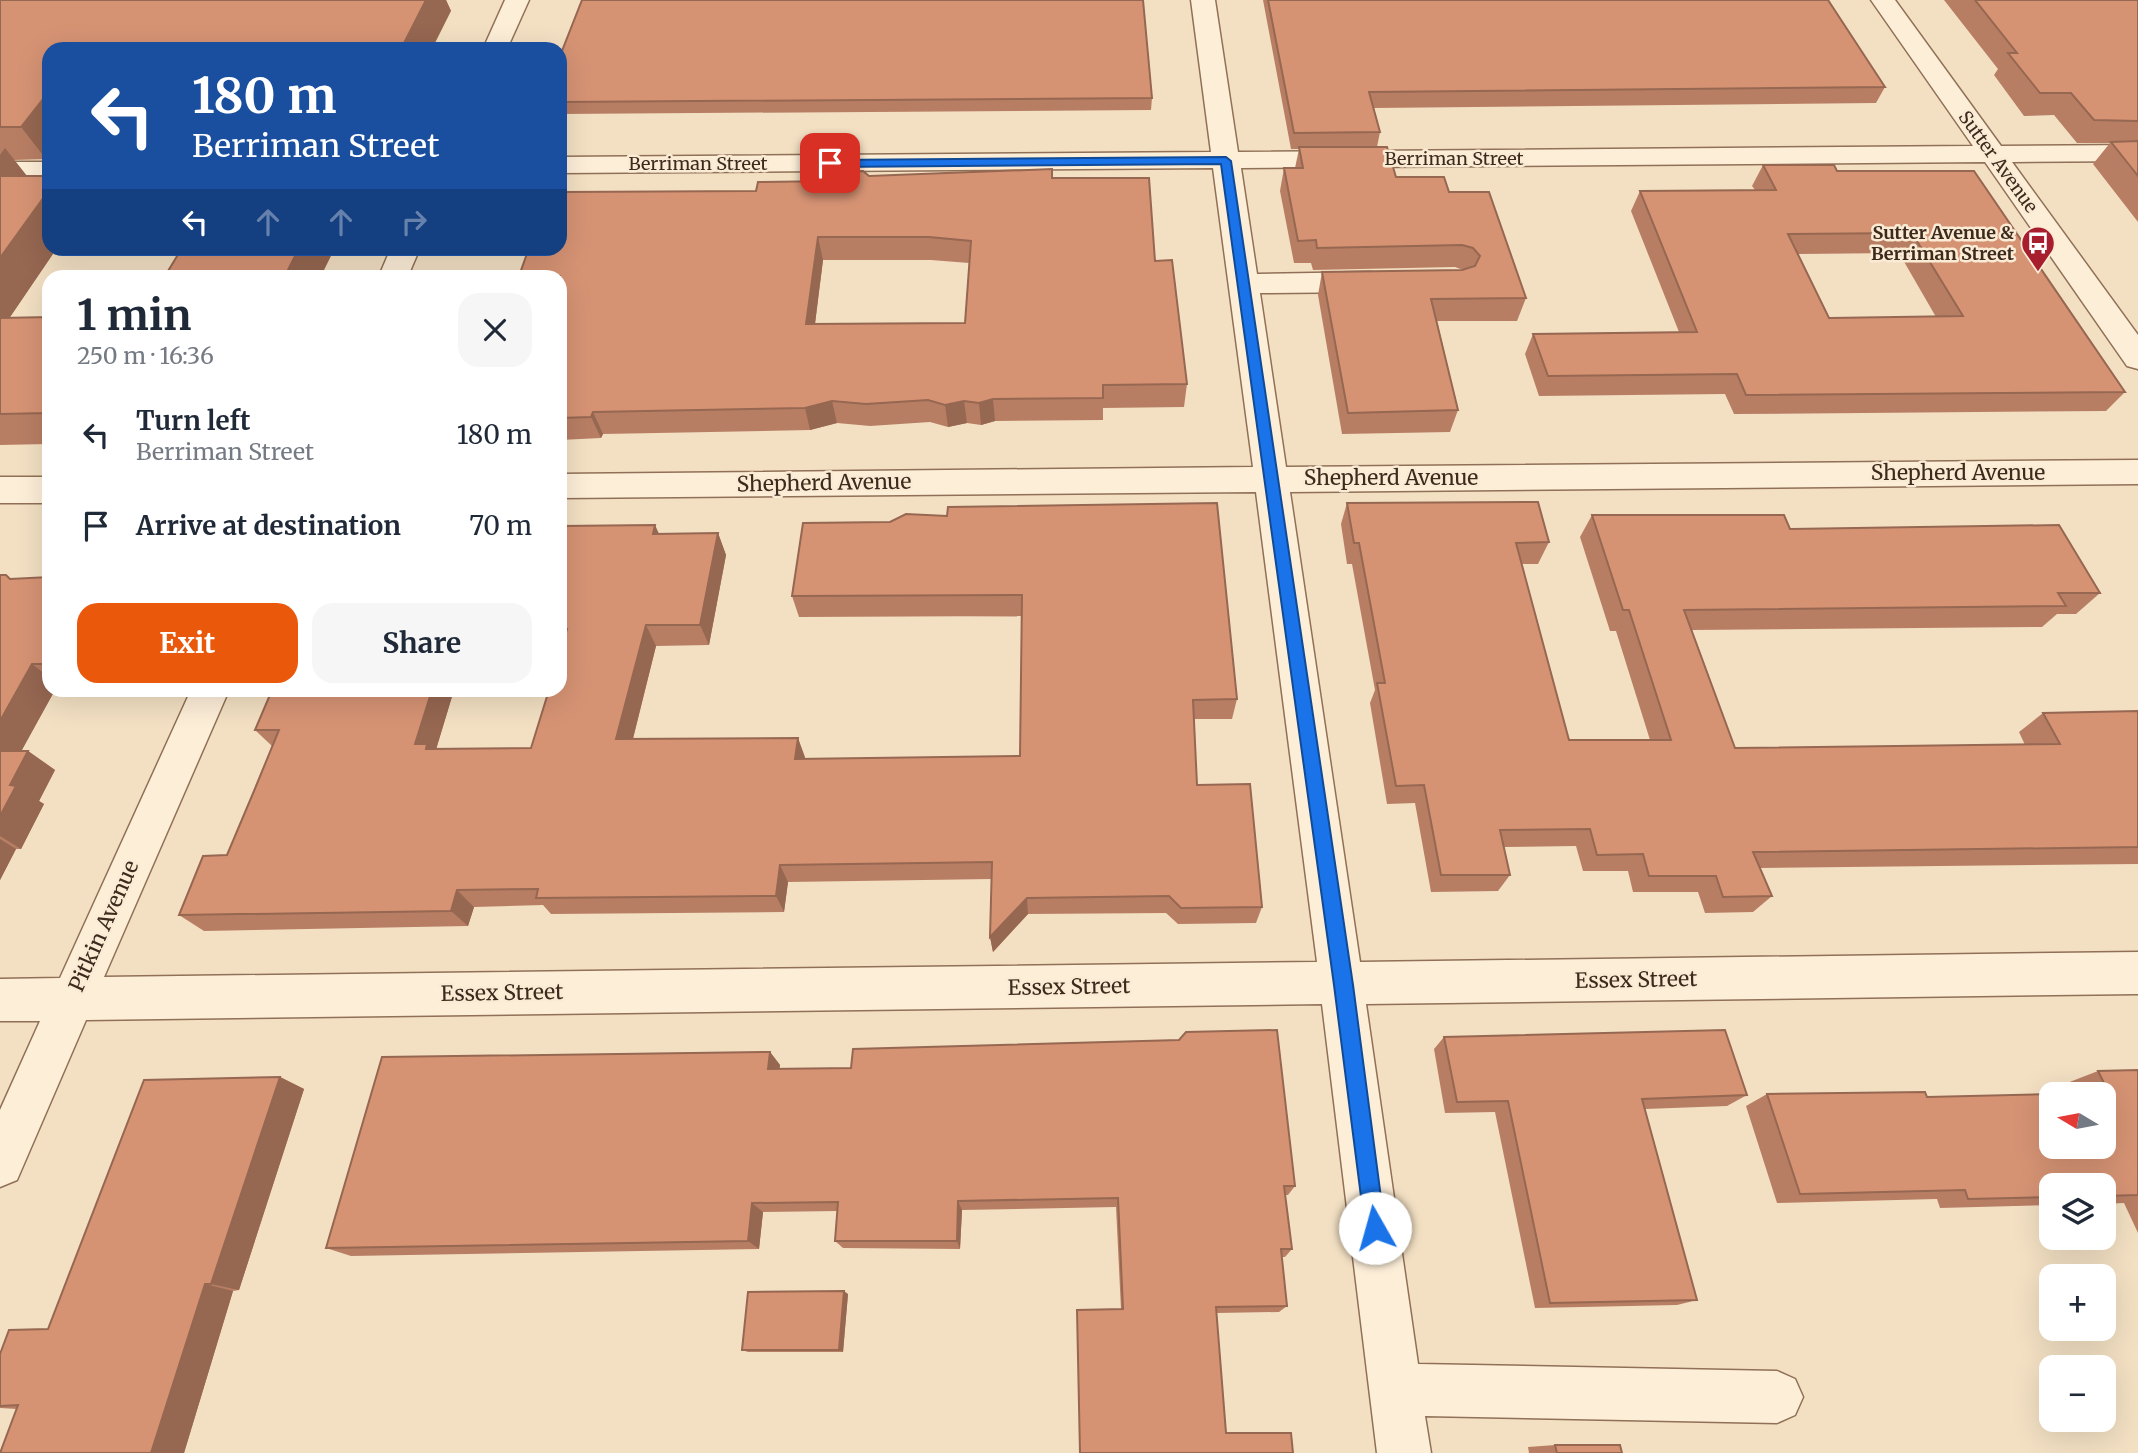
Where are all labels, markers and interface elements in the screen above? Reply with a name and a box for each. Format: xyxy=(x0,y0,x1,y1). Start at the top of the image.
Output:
text: 180 m xyxy=(192,65,337,126)
icon: left xyxy=(77,70,168,161)
street label: Sutter Avenue xyxy=(1954,106,2043,217)
text: Berriman Street xyxy=(192,126,440,166)
pin xyxy=(800,133,860,193)
icon: arrive xyxy=(811,144,849,182)
street label: Berriman Street xyxy=(1384,147,1524,170)
street label: Berriman Street xyxy=(628,152,768,175)
icon: left xyxy=(176,203,214,241)
icon: ahead xyxy=(249,203,287,241)
icon: ahead xyxy=(322,203,360,241)
icon: right xyxy=(395,203,433,241)
place label: Sutter Avenue & Berriman Street xyxy=(1871,221,2015,265)
bus stop icon: Sutter Avenue & Berriman Street xyxy=(2019,224,2057,273)
text: 1 min xyxy=(77,289,191,341)
button: close xyxy=(458,293,532,367)
text: 250 m · 16:36 xyxy=(77,341,214,370)
text: Turn left xyxy=(136,404,250,437)
icon: left xyxy=(77,416,115,454)
text: 180 m xyxy=(457,418,532,451)
text: Berriman Street xyxy=(136,437,314,466)
street label: Shepherd Avenue xyxy=(1871,459,2045,486)
street label: Shepherd Avenue xyxy=(1304,464,1478,491)
street label: Shepherd Avenue xyxy=(736,467,912,498)
icon: arrive xyxy=(77,507,115,545)
text: Arrive at destination xyxy=(136,509,401,542)
text: 70 m xyxy=(469,509,532,542)
button: Exit xyxy=(77,603,298,683)
button: Share xyxy=(312,603,532,683)
street label: Pitkin Avenue xyxy=(63,856,145,996)
street label: Essex Street xyxy=(1574,965,1698,994)
street label: Essex Street xyxy=(1007,972,1131,1001)
street label: Essex Street xyxy=(440,978,564,1007)
north arrow xyxy=(2039,1082,2116,1158)
map controls xyxy=(2039,1082,2116,1432)
button: layers xyxy=(2039,1173,2116,1250)
position arrow xyxy=(1338,1191,1412,1265)
button: + xyxy=(2039,1264,2116,1341)
button: − xyxy=(2039,1355,2116,1432)

